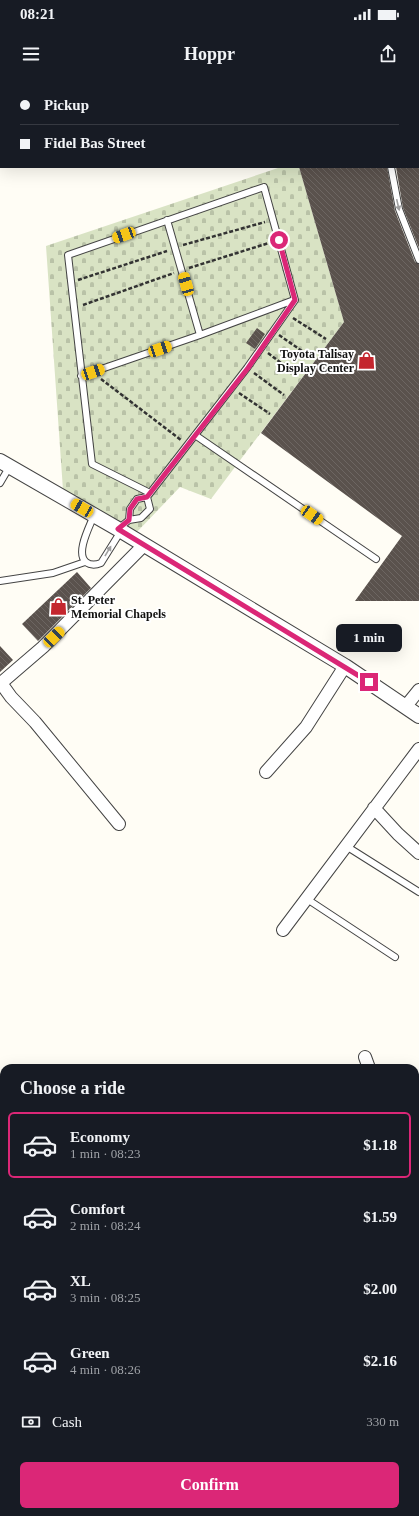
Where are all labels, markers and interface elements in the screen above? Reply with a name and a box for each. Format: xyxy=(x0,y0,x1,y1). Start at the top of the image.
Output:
text: 08:21 xyxy=(20,6,55,22)
icon: menu xyxy=(20,43,42,65)
icon: share xyxy=(377,43,399,65)
text: Hoppr xyxy=(184,44,235,64)
text: Pickup xyxy=(44,97,89,113)
text: Fidel Bas Street xyxy=(44,135,145,151)
one-way arrow xyxy=(396,199,402,211)
car xyxy=(111,225,137,245)
route start xyxy=(270,231,288,249)
car xyxy=(177,271,195,297)
car xyxy=(147,339,173,359)
place label: Toyota Talisay Display Center xyxy=(277,347,355,375)
shop icon: Toyota Talisay Display Center xyxy=(357,351,377,371)
car xyxy=(80,362,106,382)
car xyxy=(69,497,95,519)
car xyxy=(299,503,325,527)
one-way arrow xyxy=(105,546,112,557)
place label: St. Peter Memorial Chapels xyxy=(71,593,166,621)
shop icon: St. Peter Memorial Chapels xyxy=(48,597,68,617)
car xyxy=(41,624,67,650)
callout: 1 min xyxy=(336,624,402,652)
text: 1 min xyxy=(353,630,385,645)
route end xyxy=(360,673,378,691)
text: Choose a ride xyxy=(20,1078,125,1098)
icon: car xyxy=(22,1127,58,1163)
text: Economy xyxy=(70,1129,130,1145)
text: $1.18 xyxy=(363,1137,397,1153)
text: 1 min · 08:23 xyxy=(70,1146,140,1161)
icon: car xyxy=(22,1199,58,1235)
text: Comfort xyxy=(70,1201,125,1217)
text: $1.59 xyxy=(363,1209,397,1225)
text: 2 min · 08:24 xyxy=(70,1218,140,1233)
icon: car xyxy=(22,1271,58,1307)
text: XL xyxy=(70,1273,91,1289)
text: $2.00 xyxy=(363,1281,397,1297)
text: 3 min · 08:25 xyxy=(70,1290,140,1305)
icon: car xyxy=(22,1343,58,1379)
text: Green xyxy=(70,1345,110,1361)
text: $2.16 xyxy=(363,1353,397,1369)
text: 4 min · 08:26 xyxy=(70,1362,140,1377)
icon: cash xyxy=(20,1411,42,1433)
text: Cash xyxy=(52,1414,82,1430)
text: 330 m xyxy=(366,1414,399,1429)
button: Confirm xyxy=(20,1462,399,1508)

